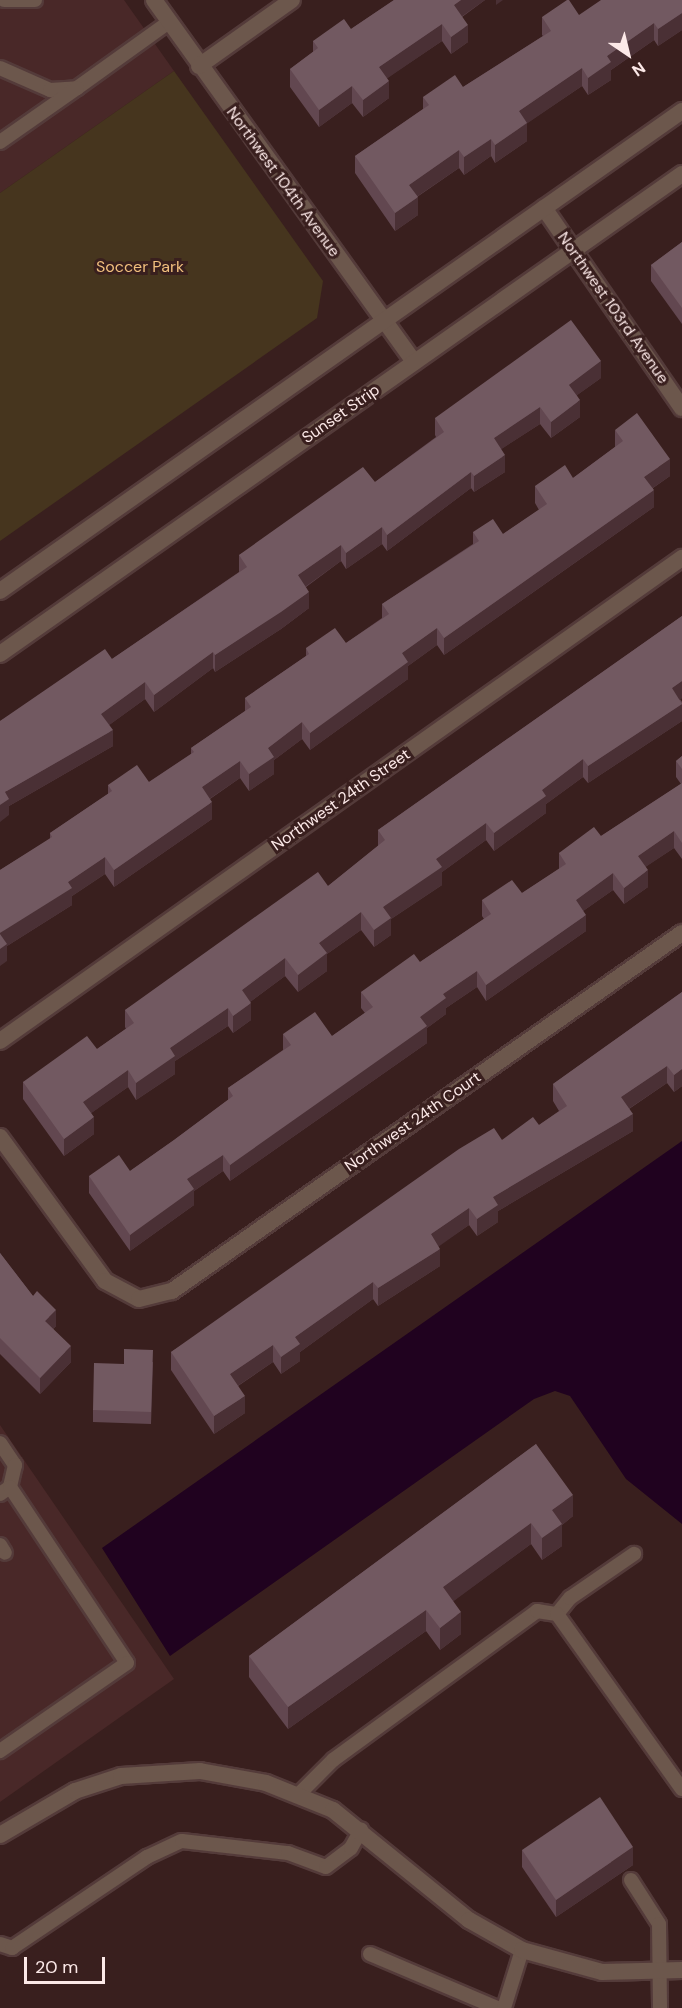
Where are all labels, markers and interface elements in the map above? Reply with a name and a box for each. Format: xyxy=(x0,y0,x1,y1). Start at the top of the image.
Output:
north arrow xyxy=(598,24,658,84)
text: N xyxy=(628,57,649,81)
street label: Northwest 104th Avenue xyxy=(222,103,344,261)
street label: Northwest 103rd Avenue xyxy=(553,228,673,388)
park label: Soccer Park xyxy=(96,257,184,277)
street label: Sunset Strip xyxy=(298,380,384,448)
street label: Northwest 24th Street xyxy=(268,745,414,855)
street label: Northwest 24th Court xyxy=(341,1068,485,1176)
scale bar xyxy=(27,1945,108,1983)
text: 20 m xyxy=(35,1955,78,1979)

